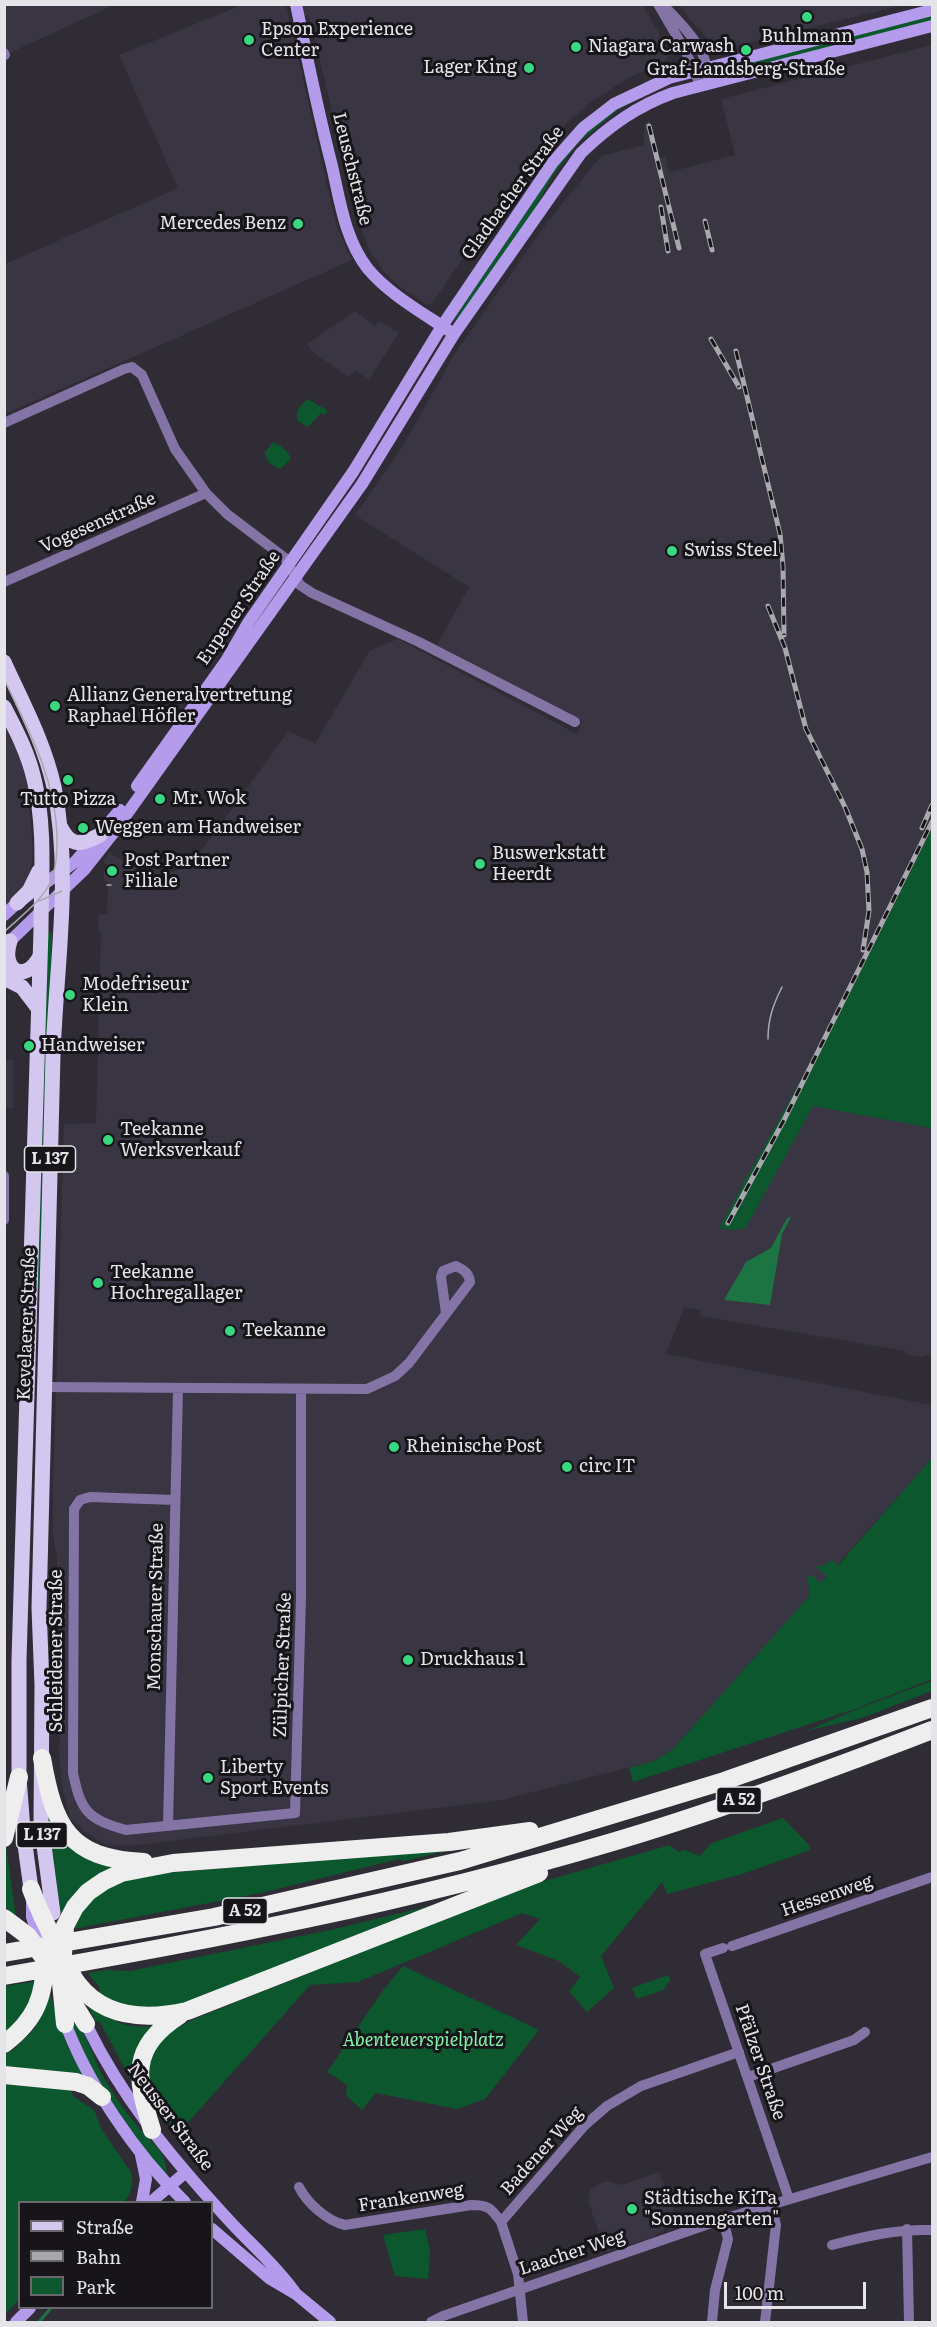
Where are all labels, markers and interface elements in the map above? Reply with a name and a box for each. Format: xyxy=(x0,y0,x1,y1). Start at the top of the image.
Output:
marker: Buhlmann xyxy=(800,10,814,24)
place label: Epson Experience Center xyxy=(261,19,413,62)
place label: Buhlmann xyxy=(761,26,853,48)
marker: Epson Experience Center xyxy=(242,33,256,47)
place label: Niagara Carwash xyxy=(588,36,735,58)
marker: Niagara Carwash xyxy=(569,40,583,54)
marker: Graf-Landsberg-Straße xyxy=(739,43,753,57)
place label: Lager King xyxy=(423,57,517,79)
place label: Graf-Landsberg-Straße xyxy=(647,59,845,81)
marker: Lager King xyxy=(522,61,536,75)
street label: Leuschstraße xyxy=(328,110,376,228)
street label: Gladbacher Straße xyxy=(457,122,569,264)
place label: Mercedes Benz xyxy=(159,213,286,235)
marker: Mercedes Benz xyxy=(291,217,305,231)
street label: Vogesenstraße xyxy=(37,488,159,558)
place label: Swiss Steel xyxy=(684,540,778,562)
marker: Swiss Steel xyxy=(665,544,679,558)
street label: Eupener Straße xyxy=(193,547,285,669)
place label: Allianz Generalvertretung Raphael Höfler xyxy=(67,685,292,728)
marker: Allianz Generalvertretung Raphael Höfler xyxy=(48,699,62,713)
marker: Tutto Pizza xyxy=(61,773,75,787)
place label: Mr. Wok xyxy=(172,788,246,810)
place label: Tutto Pizza xyxy=(20,789,116,811)
marker: Mr. Wok xyxy=(153,792,167,806)
place label: Weggen am Handweiser xyxy=(95,817,301,839)
marker: Weggen am Handweiser xyxy=(76,821,90,835)
place label: Buswerkstatt Heerdt xyxy=(492,843,606,886)
place label: Post Partner Filiale xyxy=(124,850,229,892)
marker: Buswerkstatt Heerdt xyxy=(473,857,487,871)
marker: Post Partner Filiale xyxy=(105,864,119,878)
place label: Modefriseur Klein xyxy=(82,974,189,1016)
marker: Modefriseur Klein xyxy=(63,988,77,1002)
place label: Handweiser xyxy=(41,1035,145,1057)
marker: Handweiser xyxy=(22,1039,36,1053)
place label: Teekanne Werksverkauf xyxy=(120,1119,240,1162)
marker: Teekanne Werksverkauf xyxy=(101,1133,115,1147)
road number: L 137 xyxy=(25,1146,76,1172)
street label: Kevelaerer Straße xyxy=(14,1247,40,1401)
place label: Teekanne Hochregallager xyxy=(110,1262,242,1304)
marker: Teekanne Hochregallager xyxy=(91,1276,105,1290)
place label: Teekanne xyxy=(242,1320,326,1342)
marker: Teekanne xyxy=(223,1324,237,1338)
place label: Rheinische Post xyxy=(406,1436,542,1458)
marker: Rheinische Post xyxy=(387,1440,401,1454)
place label: circ IT xyxy=(579,1456,636,1478)
marker: circ IT xyxy=(560,1460,574,1474)
street label: Monschauer Straße xyxy=(144,1523,168,1691)
street label: Schleidener Straße xyxy=(46,1569,68,1733)
street label: Zülpicher Straße xyxy=(270,1592,296,1738)
place label: Druckhaus 1 xyxy=(420,1649,525,1671)
marker: Druckhaus 1 xyxy=(401,1653,415,1667)
place label: Liberty Sport Events xyxy=(220,1757,328,1800)
marker: Liberty Sport Events xyxy=(201,1771,215,1785)
road number: A 52 xyxy=(716,1787,762,1813)
road number: L 137 xyxy=(16,1822,68,1848)
street label: Hessenweg xyxy=(778,1870,876,1922)
road number: A 52 xyxy=(222,1898,268,1924)
street label: Pfälzer Straße xyxy=(730,2001,790,2123)
park label: Abenteuerspielplatz xyxy=(343,2030,503,2052)
street label: Neusser Straße xyxy=(122,2059,218,2175)
street label: Badener Weg xyxy=(497,2102,587,2200)
street label: Frankenweg xyxy=(357,2179,465,2217)
place label: Städtische KiTa "Sonnengarten" xyxy=(644,2188,779,2230)
legend xyxy=(18,2201,213,2309)
marker: Städtische KiTa "Sonnengarten" xyxy=(625,2202,639,2216)
text: Straße xyxy=(76,2213,133,2240)
street label: Laacher Weg xyxy=(516,2226,628,2280)
text: Bahn xyxy=(76,2243,121,2270)
scale bar xyxy=(727,2270,870,2308)
text: Park xyxy=(76,2273,115,2300)
text: 100 m xyxy=(735,2279,784,2306)

